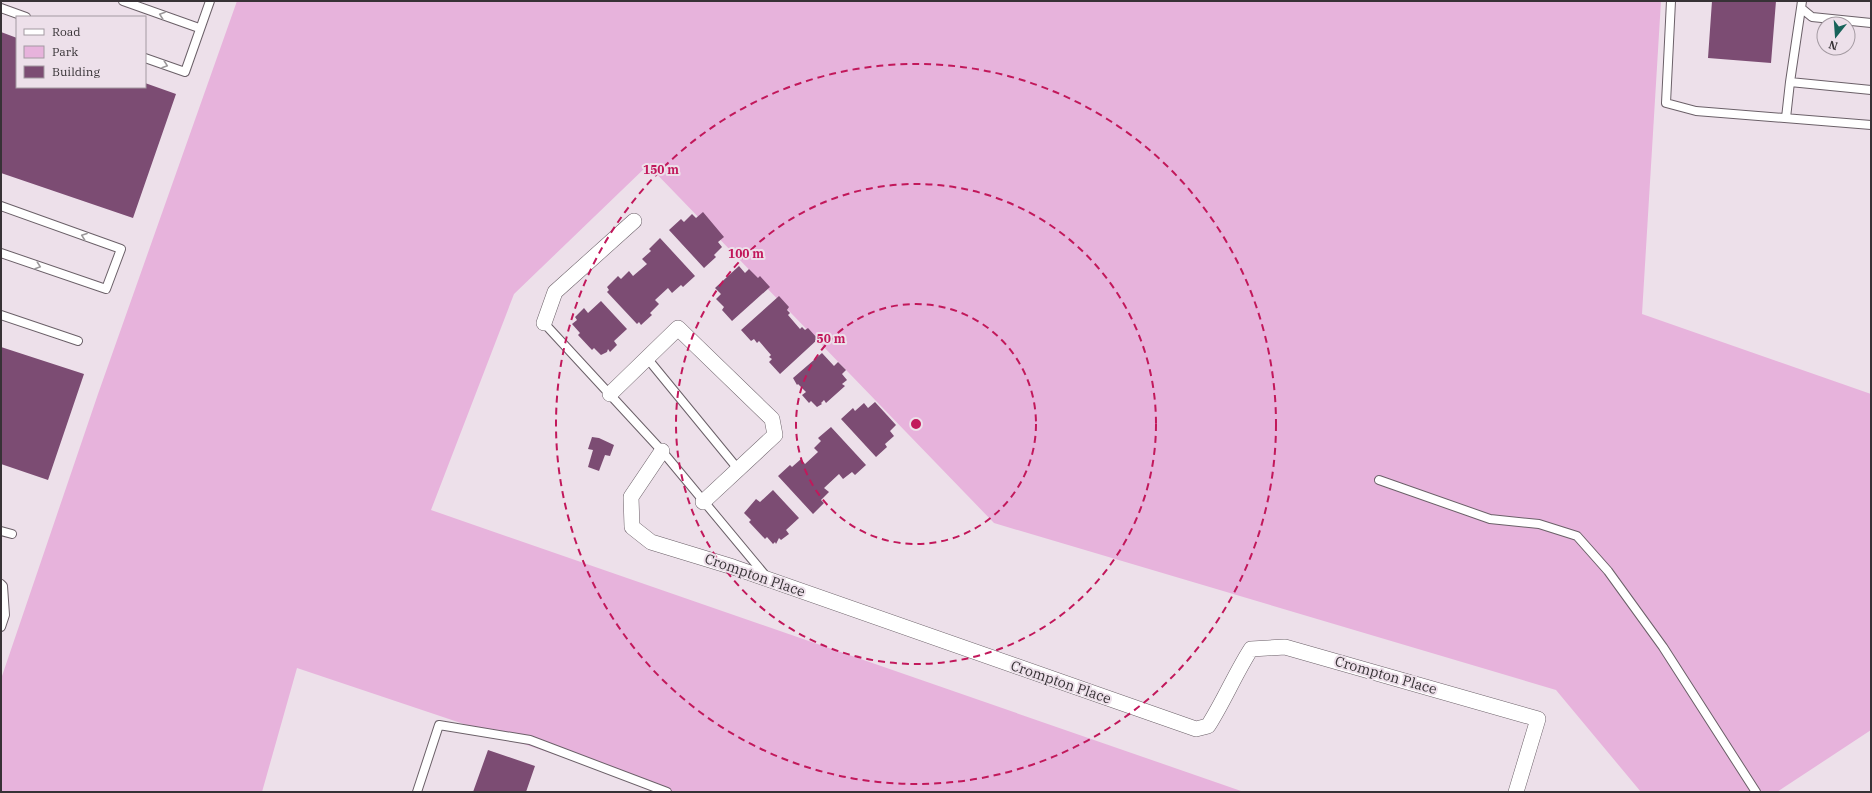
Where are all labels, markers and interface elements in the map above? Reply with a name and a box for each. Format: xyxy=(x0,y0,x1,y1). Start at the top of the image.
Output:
one-way arrow xyxy=(159,11,166,20)
legend xyxy=(16,16,146,88)
north arrow xyxy=(1816,16,1856,56)
text: Road xyxy=(52,24,81,39)
text: N xyxy=(1827,38,1839,54)
text: Park xyxy=(52,44,78,59)
one-way arrow xyxy=(161,61,168,69)
text: Building xyxy=(52,64,100,79)
text: 150 m xyxy=(643,162,679,177)
one-way arrow xyxy=(80,232,87,241)
text: 100 m xyxy=(728,246,764,261)
one-way arrow xyxy=(34,261,41,269)
text: 50 m xyxy=(817,331,846,346)
centre of rings xyxy=(909,417,923,431)
street label: Crompton Place xyxy=(702,549,808,601)
street label: Crompton Place xyxy=(1333,652,1439,698)
street label: Crompton Place xyxy=(1008,656,1114,708)

